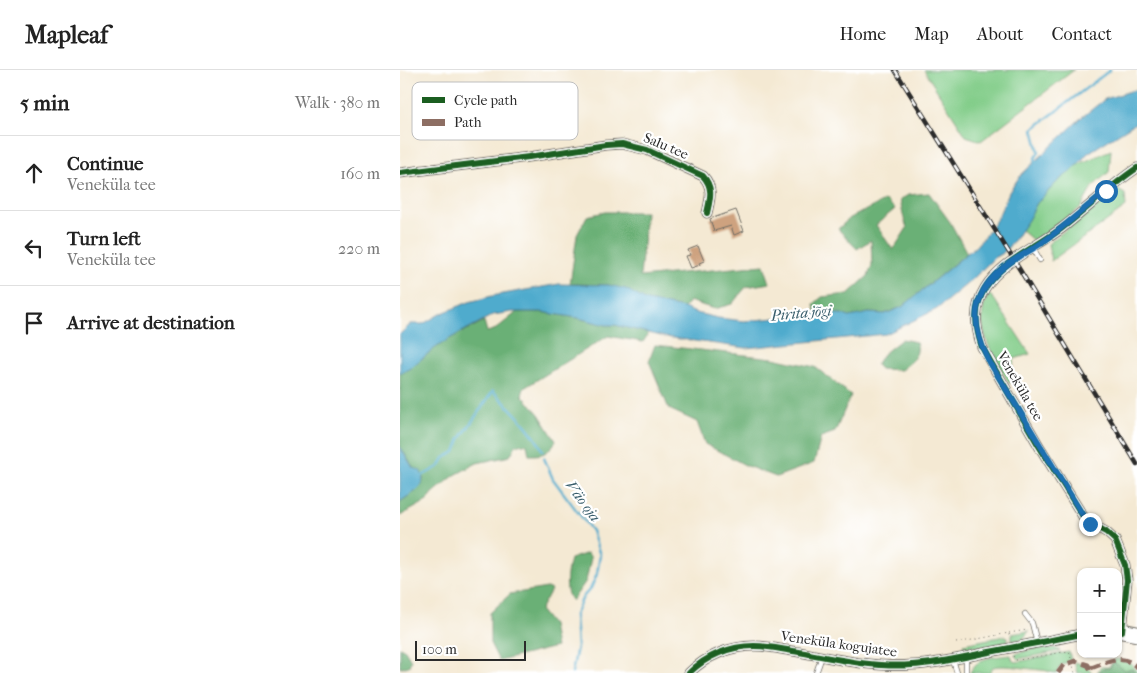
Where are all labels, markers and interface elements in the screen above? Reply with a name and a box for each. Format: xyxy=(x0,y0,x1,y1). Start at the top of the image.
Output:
text: Mapleaf xyxy=(25,21,108,49)
text: Home xyxy=(839,24,886,45)
text: Map xyxy=(914,24,949,45)
text: About xyxy=(977,24,1023,45)
text: Contact xyxy=(1051,24,1112,45)
legend xyxy=(412,82,578,140)
text: 5 min xyxy=(20,91,69,115)
text: Cycle path xyxy=(454,92,518,109)
text: Walk · 380 m xyxy=(295,93,380,112)
text: Path xyxy=(454,114,482,131)
street label: Salu tee xyxy=(641,129,691,163)
text: Continue xyxy=(67,153,143,175)
icon: ahead xyxy=(20,159,48,187)
text: 160 m xyxy=(340,164,380,183)
text: Veneküla tee xyxy=(67,175,156,194)
route start xyxy=(1095,180,1118,203)
text: Turn left xyxy=(67,228,141,250)
icon: left xyxy=(20,234,48,262)
text: 220 m xyxy=(338,239,380,258)
text: Veneküla tee xyxy=(67,250,156,269)
water label: Pirita jõgi xyxy=(769,301,834,325)
icon: arrive xyxy=(20,309,48,337)
text: Arrive at destination xyxy=(67,312,235,334)
street label: Veneküla tee xyxy=(993,347,1047,424)
water label: Väo oja xyxy=(562,477,604,525)
route end xyxy=(1079,513,1102,536)
map controls xyxy=(1077,568,1122,658)
button: + xyxy=(1077,568,1122,613)
button: − xyxy=(1077,613,1122,658)
street label: Veneküla kogujatee xyxy=(779,627,898,661)
scale bar xyxy=(415,638,526,661)
text: 100 m xyxy=(422,641,457,658)

